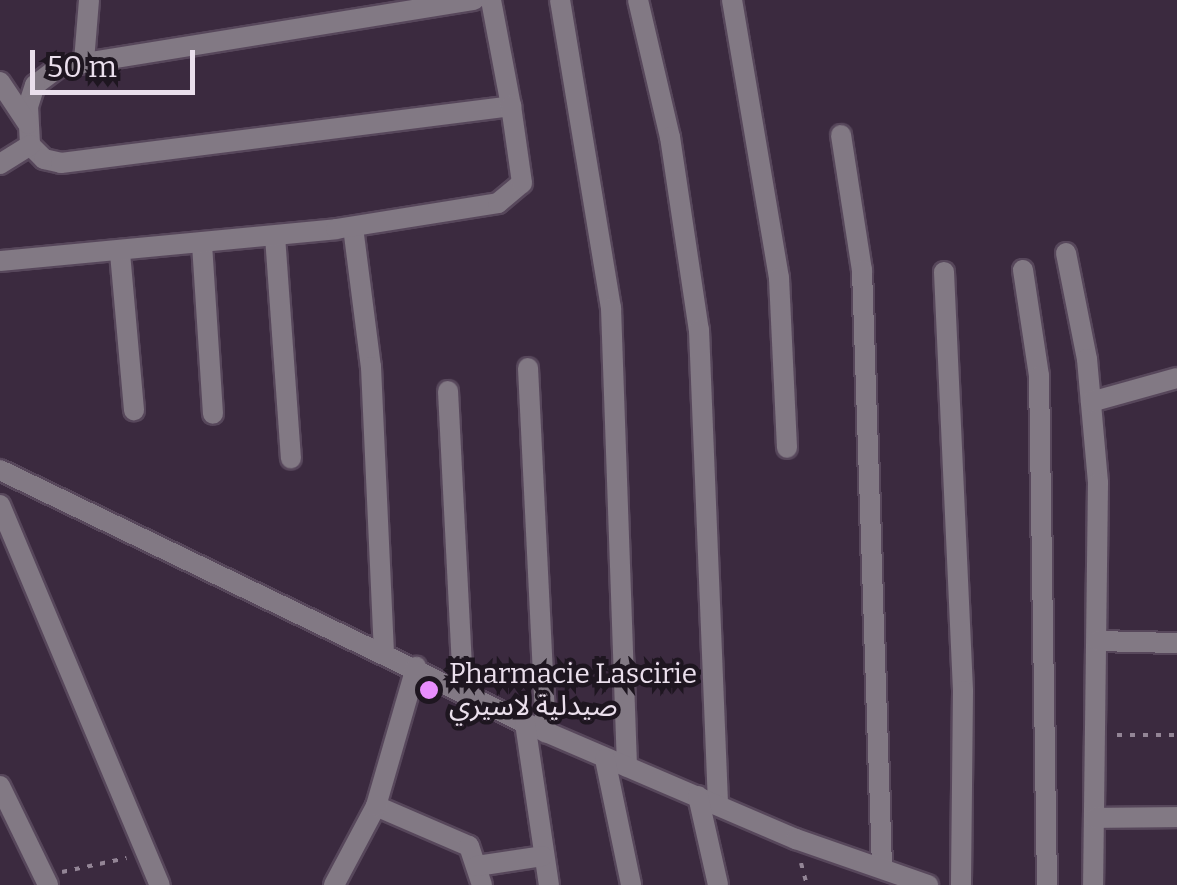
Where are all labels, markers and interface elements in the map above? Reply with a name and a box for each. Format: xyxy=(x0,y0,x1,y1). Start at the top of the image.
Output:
scale bar xyxy=(35,30,200,92)
text: 50 m xyxy=(47,49,117,85)
place label: Pharmacie Lascirie صيدلية لاسيري xyxy=(449,657,697,723)
marker: Pharmacie Lascirie صيدلية لاسيري xyxy=(418,679,440,701)

